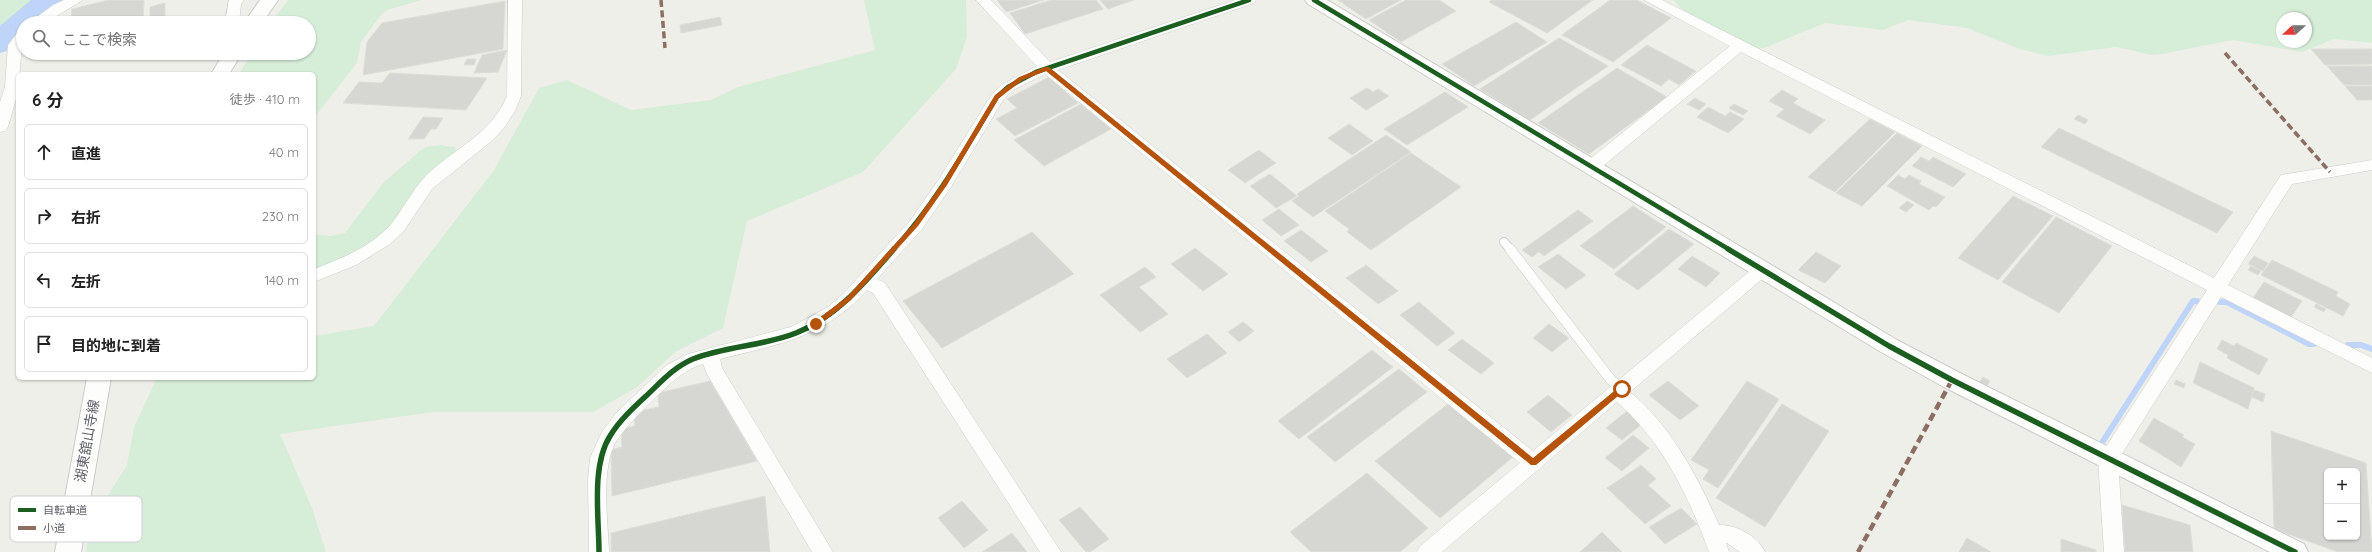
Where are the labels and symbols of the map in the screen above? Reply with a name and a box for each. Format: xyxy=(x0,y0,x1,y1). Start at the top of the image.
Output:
north arrow xyxy=(2276,12,2312,48)
route end xyxy=(807,315,825,333)
route start xyxy=(1613,380,1631,398)
street label: 湖東舘山寺線 xyxy=(71,398,103,484)
legend xyxy=(10,496,142,542)
text: 自転車道 xyxy=(43,503,87,517)
text: 小道 xyxy=(43,521,65,535)

